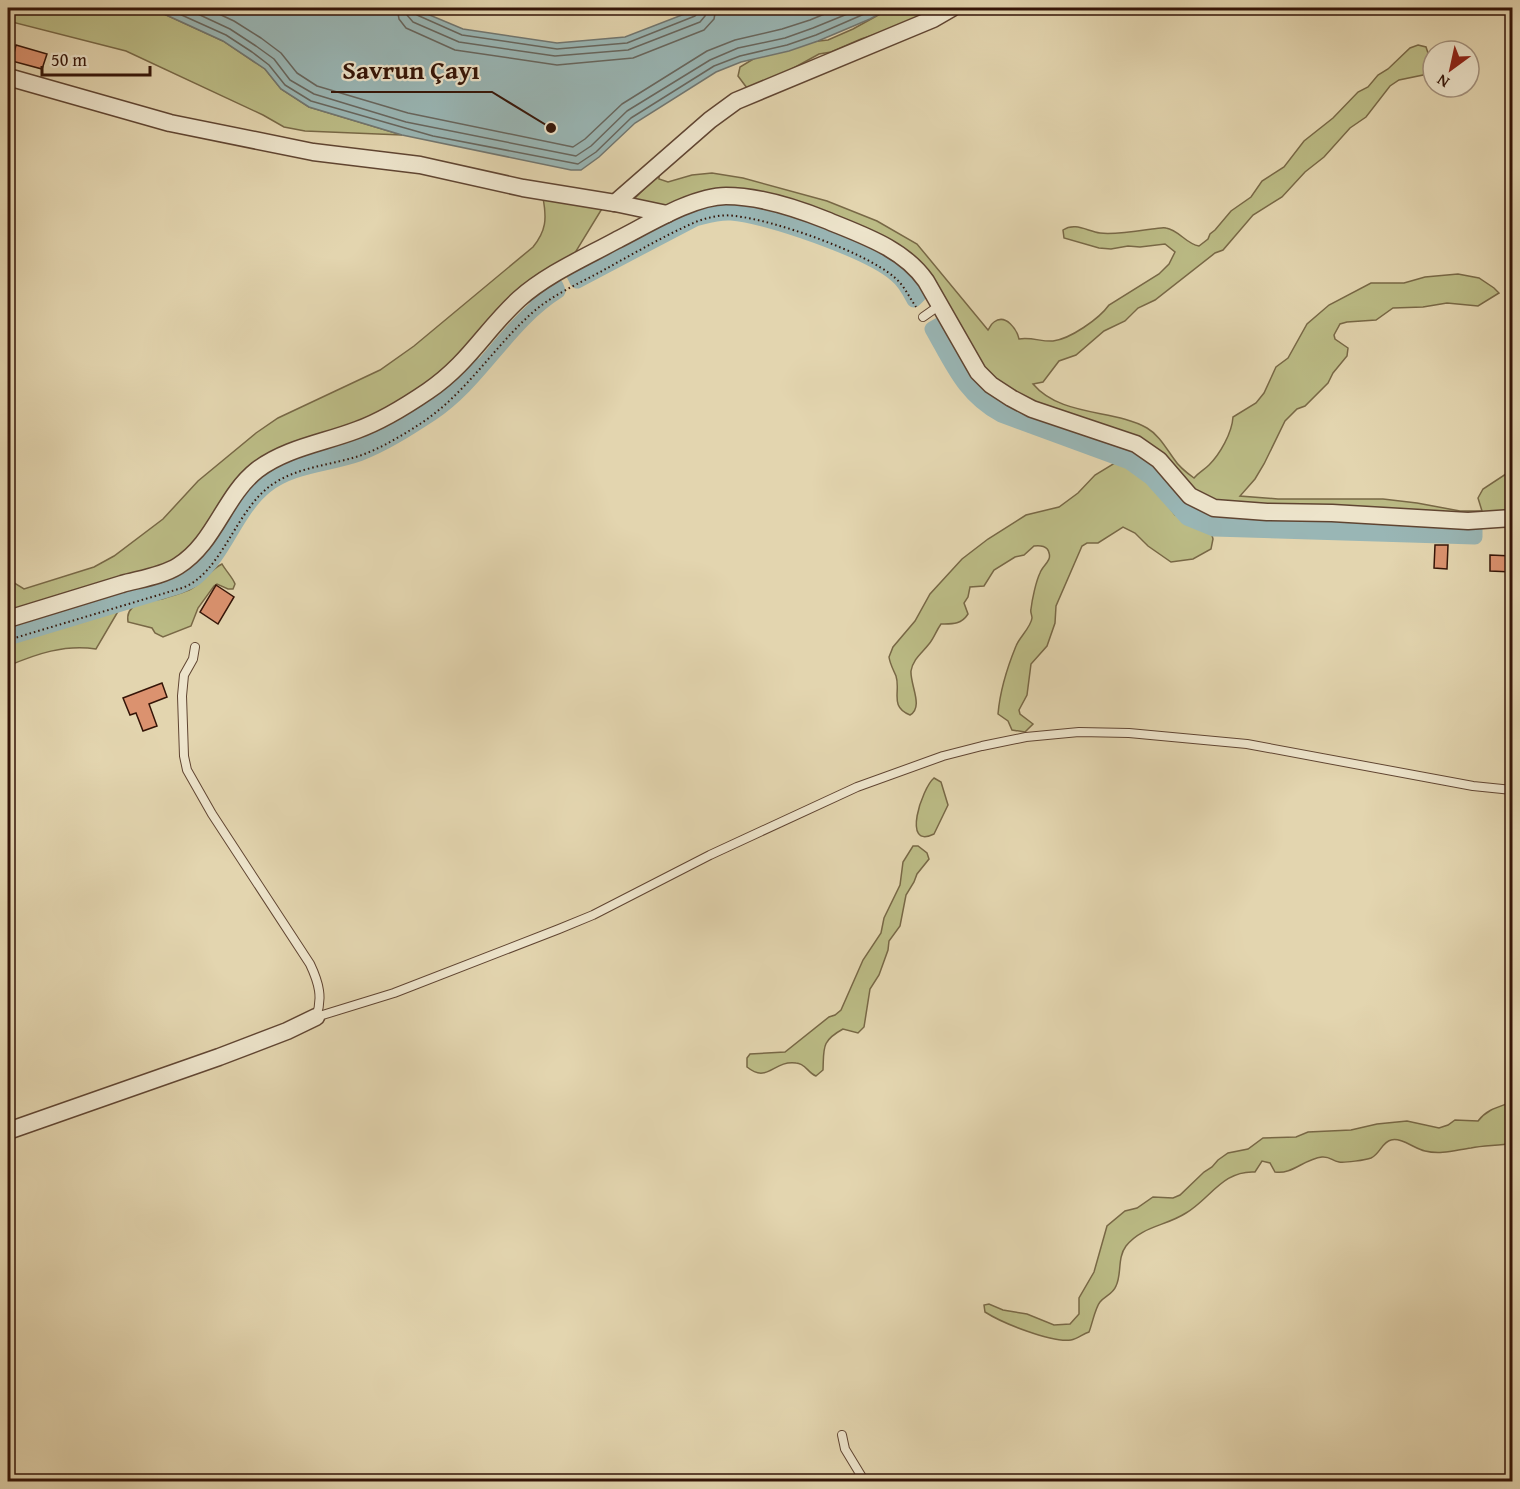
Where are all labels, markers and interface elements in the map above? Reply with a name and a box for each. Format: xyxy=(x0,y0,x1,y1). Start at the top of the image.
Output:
scale bar xyxy=(42,39,150,77)
north arrow xyxy=(1421,39,1481,99)
text: 50 m xyxy=(51,46,87,73)
callout: Savrun Çayı xyxy=(331,48,492,92)
text: Savrun Çayı xyxy=(342,50,480,89)
text: N xyxy=(1432,68,1454,95)

